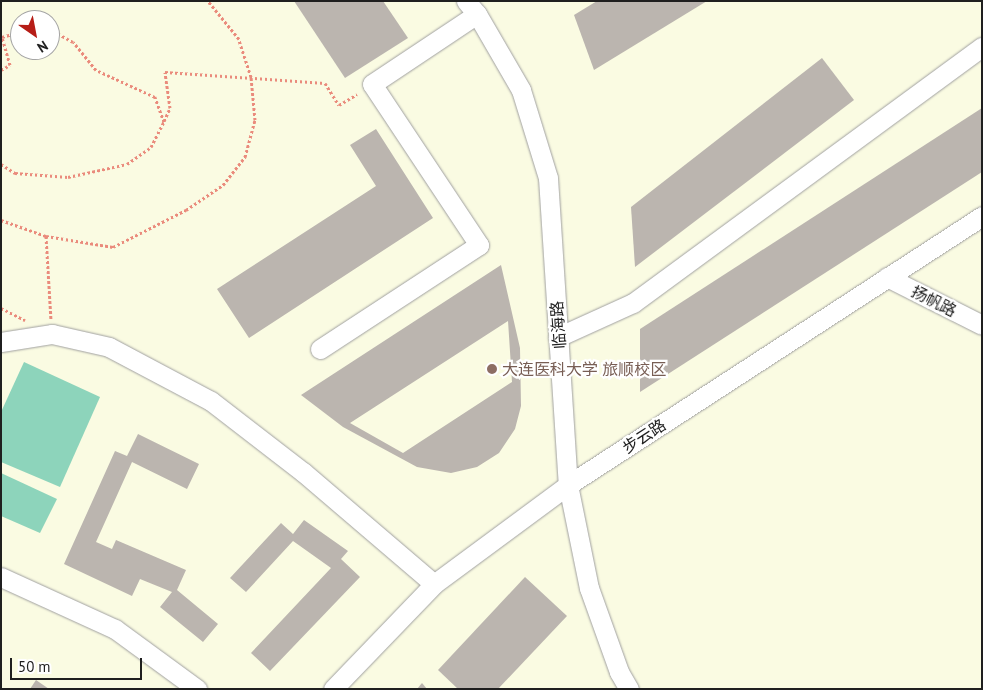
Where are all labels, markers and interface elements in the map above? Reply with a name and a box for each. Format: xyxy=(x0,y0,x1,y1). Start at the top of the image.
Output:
north arrow xyxy=(10,10,60,60)
text: N xyxy=(34,37,51,57)
street label: 扬帆路 xyxy=(908,282,960,320)
street label: 临海路 xyxy=(547,300,569,350)
place label: 大连医科大学 旅顺校区 xyxy=(502,359,666,379)
marker: 大连医科大学 旅顺校区 xyxy=(486,363,498,375)
street label: 步云路 xyxy=(619,415,669,457)
scale bar xyxy=(12,648,145,680)
text: 50 m xyxy=(18,657,51,676)

